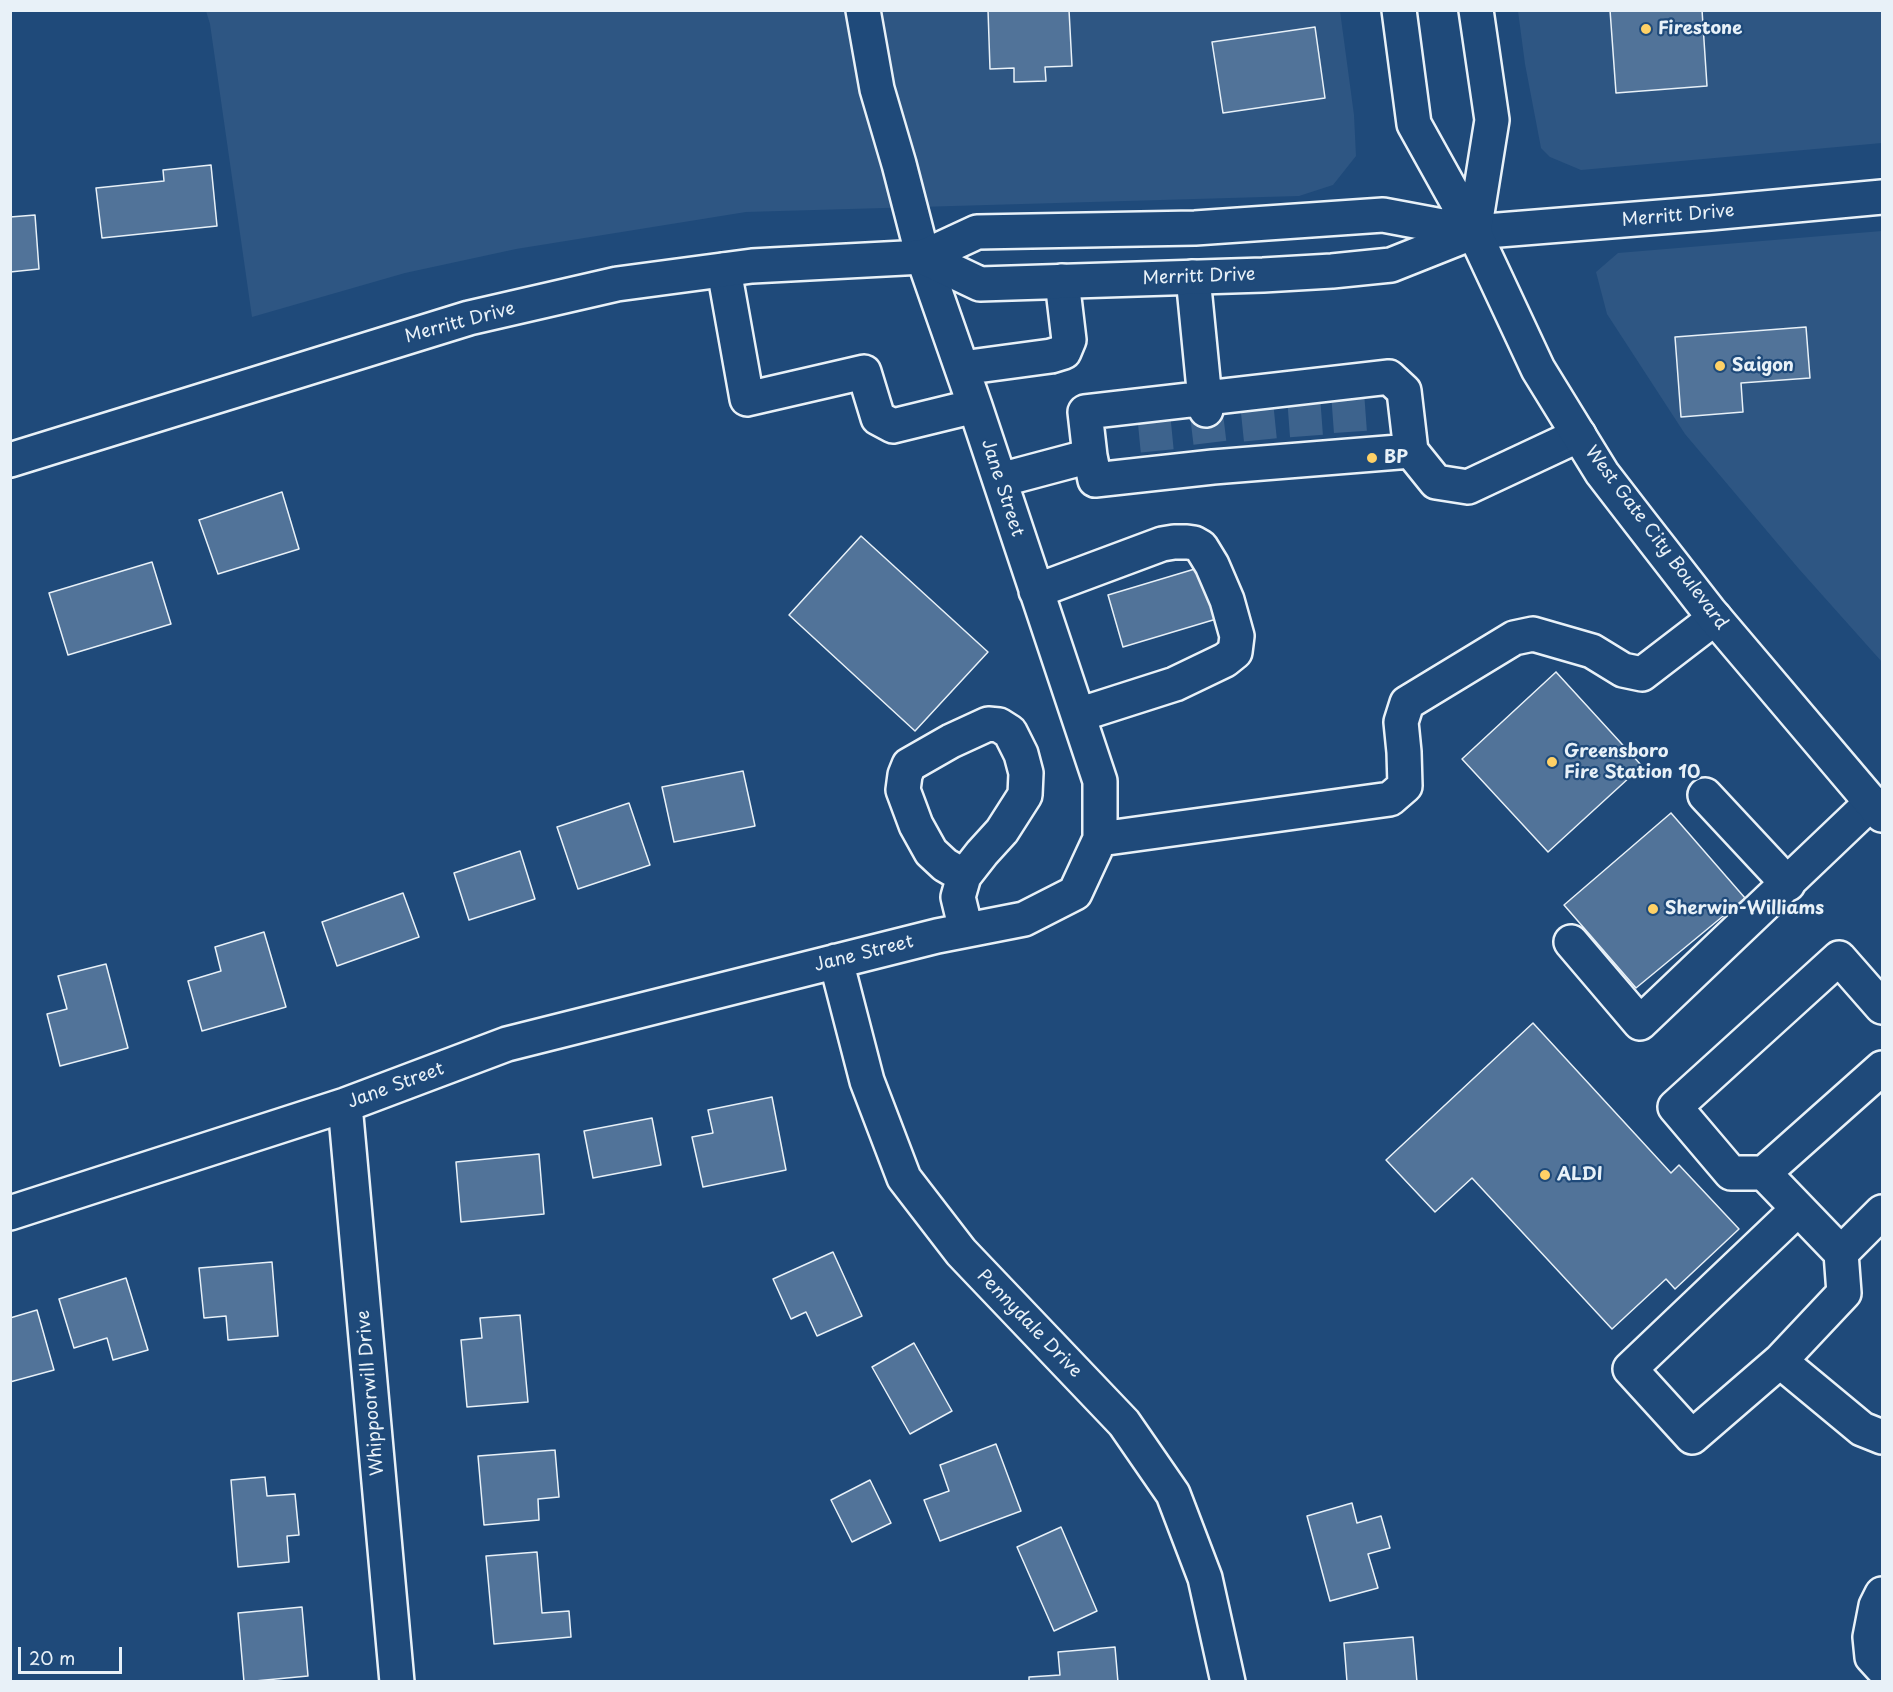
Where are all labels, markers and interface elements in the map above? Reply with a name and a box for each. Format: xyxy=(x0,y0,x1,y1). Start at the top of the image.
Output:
place label: Firestone xyxy=(1658,18,1742,40)
marker: Firestone xyxy=(1639,22,1653,36)
street label: Merritt Drive xyxy=(1621,200,1735,232)
street label: Merritt Drive xyxy=(1142,264,1256,290)
street label: Merritt Drive xyxy=(403,298,517,348)
place label: Saigon xyxy=(1732,355,1794,377)
marker: Saigon xyxy=(1713,359,1727,373)
street label: Jane Street xyxy=(976,437,1028,539)
street label: West Gate City Boulevard xyxy=(1580,442,1732,634)
place label: BP xyxy=(1384,447,1408,469)
marker: BP xyxy=(1365,451,1379,465)
place label: Greensboro Fire Station 10 xyxy=(1564,741,1700,783)
marker: Greensboro Fire Station 10 xyxy=(1545,755,1559,769)
place label: Sherwin-Williams xyxy=(1665,898,1824,920)
marker: Sherwin-Williams xyxy=(1646,902,1660,916)
street label: Jane Street xyxy=(812,931,916,977)
street label: Jane Street xyxy=(345,1059,447,1113)
place label: ALDI xyxy=(1557,1164,1603,1186)
marker: ALDI xyxy=(1538,1168,1552,1182)
street label: Pennydale Drive xyxy=(972,1266,1086,1382)
street label: Whippoorwill Drive xyxy=(353,1309,389,1477)
scale bar xyxy=(21,1635,124,1673)
text: 20 m xyxy=(29,1644,75,1671)

